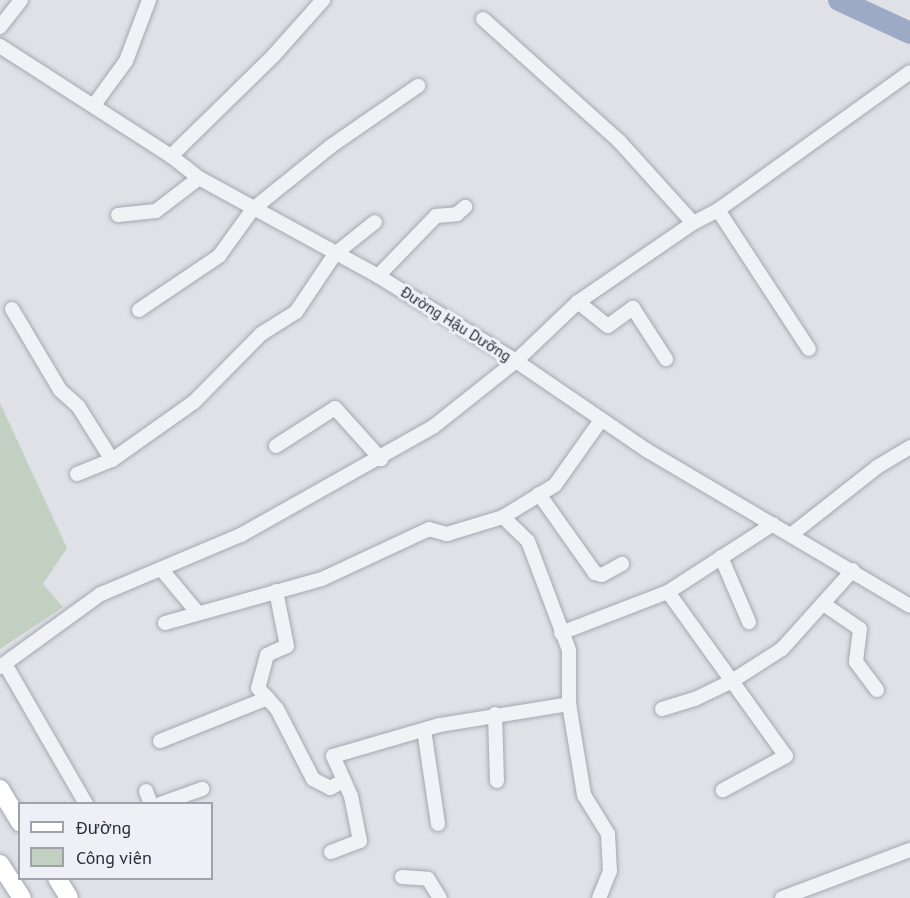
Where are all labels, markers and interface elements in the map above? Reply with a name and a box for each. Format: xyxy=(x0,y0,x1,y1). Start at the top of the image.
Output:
street label: Đường Hậu Dưỡng xyxy=(398,283,514,365)
legend xyxy=(18,802,213,880)
text: Đường xyxy=(76,816,131,839)
text: Công viên xyxy=(76,846,152,869)

